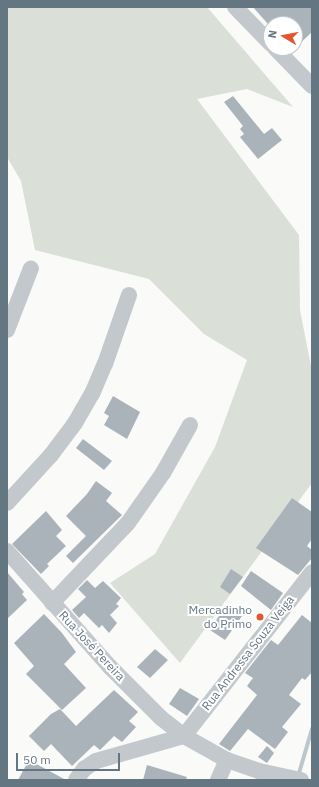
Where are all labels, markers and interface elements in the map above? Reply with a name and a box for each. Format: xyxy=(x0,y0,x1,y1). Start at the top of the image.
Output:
north arrow xyxy=(263,16,303,56)
text: N xyxy=(265,29,280,39)
street label: Rua Andressa Souza Veiga xyxy=(199,593,297,713)
place label: Mercadinho do Primo xyxy=(189,603,252,631)
street label: Rua José Pereira xyxy=(56,608,128,684)
marker: Mercadinho do Primo xyxy=(255,612,265,622)
scale bar xyxy=(18,745,122,771)
text: 50 m xyxy=(23,752,51,767)

